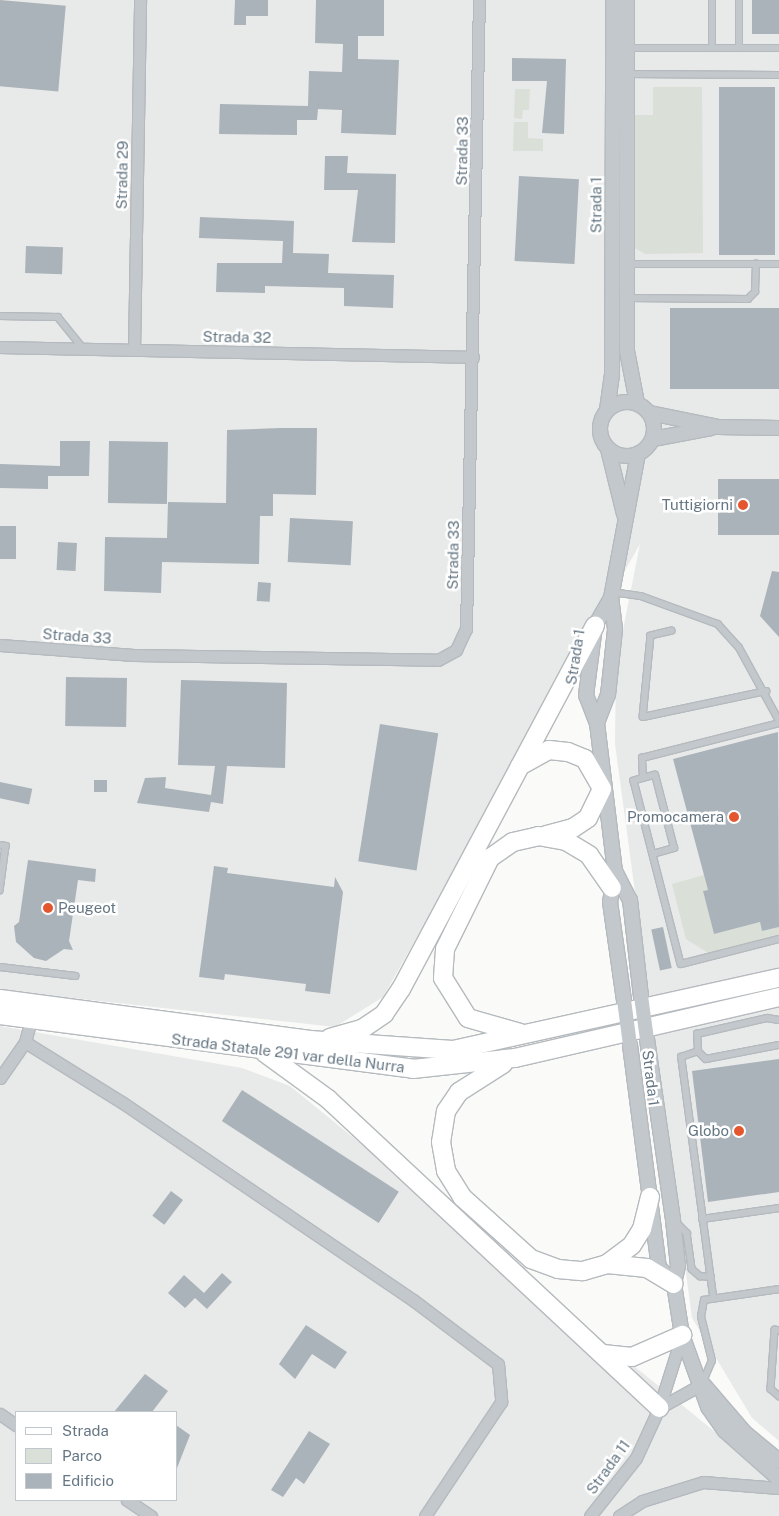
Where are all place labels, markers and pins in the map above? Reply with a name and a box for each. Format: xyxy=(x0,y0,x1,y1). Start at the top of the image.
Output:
place label: Tuttigiorni xyxy=(662,496,733,514)
marker: Tuttigiorni xyxy=(737,499,749,511)
place label: Promocamera xyxy=(627,808,724,826)
marker: Promocamera xyxy=(728,811,740,823)
place label: Peugeot xyxy=(58,899,116,917)
marker: Peugeot xyxy=(42,902,54,914)
place label: Globo xyxy=(688,1122,729,1140)
marker: Globo xyxy=(733,1125,745,1137)

